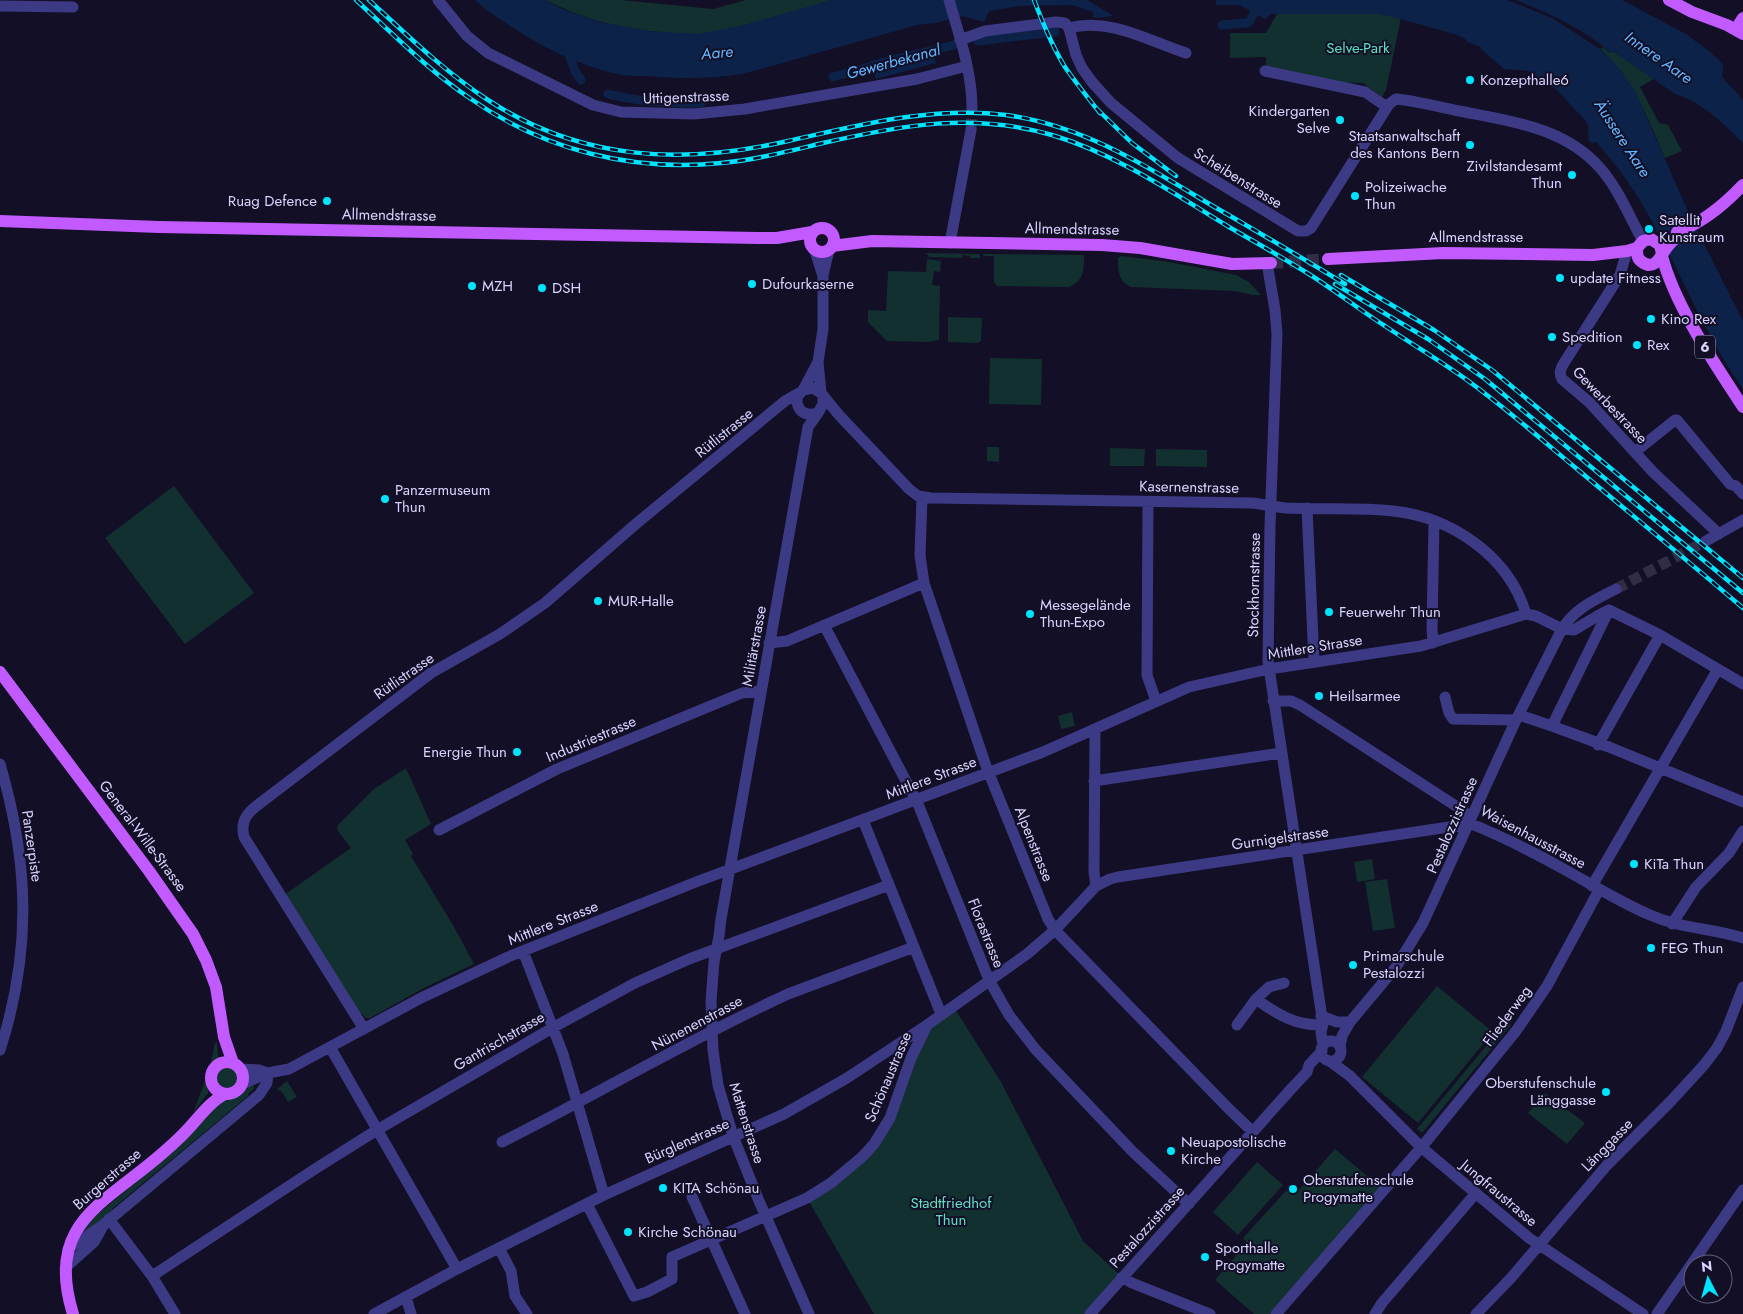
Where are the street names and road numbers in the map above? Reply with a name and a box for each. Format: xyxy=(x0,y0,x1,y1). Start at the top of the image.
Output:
street label: Uttigenstrasse xyxy=(642,84,730,110)
street label: Scheibenstrasse xyxy=(1189,142,1287,214)
street label: Allmendstrasse xyxy=(342,203,437,227)
street label: Allmendstrasse xyxy=(1025,217,1120,241)
street label: Allmendstrasse xyxy=(1429,226,1524,248)
road number: 6 xyxy=(1695,336,1715,358)
street label: Gewerbestrasse xyxy=(1567,361,1653,449)
street label: Rütlistrasse xyxy=(690,403,758,463)
street label: Kasernenstrasse xyxy=(1139,475,1239,499)
street label: Stockhornstrasse xyxy=(1242,532,1266,638)
street label: Militärstrasse xyxy=(736,604,772,688)
street label: Mittlere Strasse xyxy=(1266,629,1364,665)
street label: Rütlistrasse xyxy=(369,647,439,705)
street label: Industriestrasse xyxy=(542,710,640,768)
street label: Mittlere Strasse xyxy=(882,751,980,805)
street label: Pestalozzistrasse xyxy=(1421,773,1483,877)
street label: General-Wille-Strasse xyxy=(94,776,192,897)
street label: Waisenhausstrasse xyxy=(1476,800,1590,874)
street label: Alpenstrasse xyxy=(1009,803,1059,885)
street label: Panzerpiste xyxy=(16,809,48,884)
street label: Gurnigelstrasse xyxy=(1230,820,1330,856)
street label: Mittlere Strasse xyxy=(505,895,602,951)
street label: Florastrasse xyxy=(962,895,1010,971)
street label: Fliederweg xyxy=(1477,981,1537,1051)
street label: Nünenenstrasse xyxy=(648,990,747,1056)
street label: Gantrischstrasse xyxy=(449,1006,549,1076)
street label: Schönaustrasse xyxy=(859,1028,917,1126)
street label: Mattenstrasse xyxy=(724,1080,771,1167)
street label: Bürglenstrasse xyxy=(641,1112,733,1169)
street label: Länggasse xyxy=(1576,1113,1638,1176)
street label: Burgerstrasse xyxy=(68,1143,146,1215)
street label: Jungfraustrasse xyxy=(1454,1153,1542,1232)
street label: Pestalozzistrasse xyxy=(1104,1181,1190,1273)

